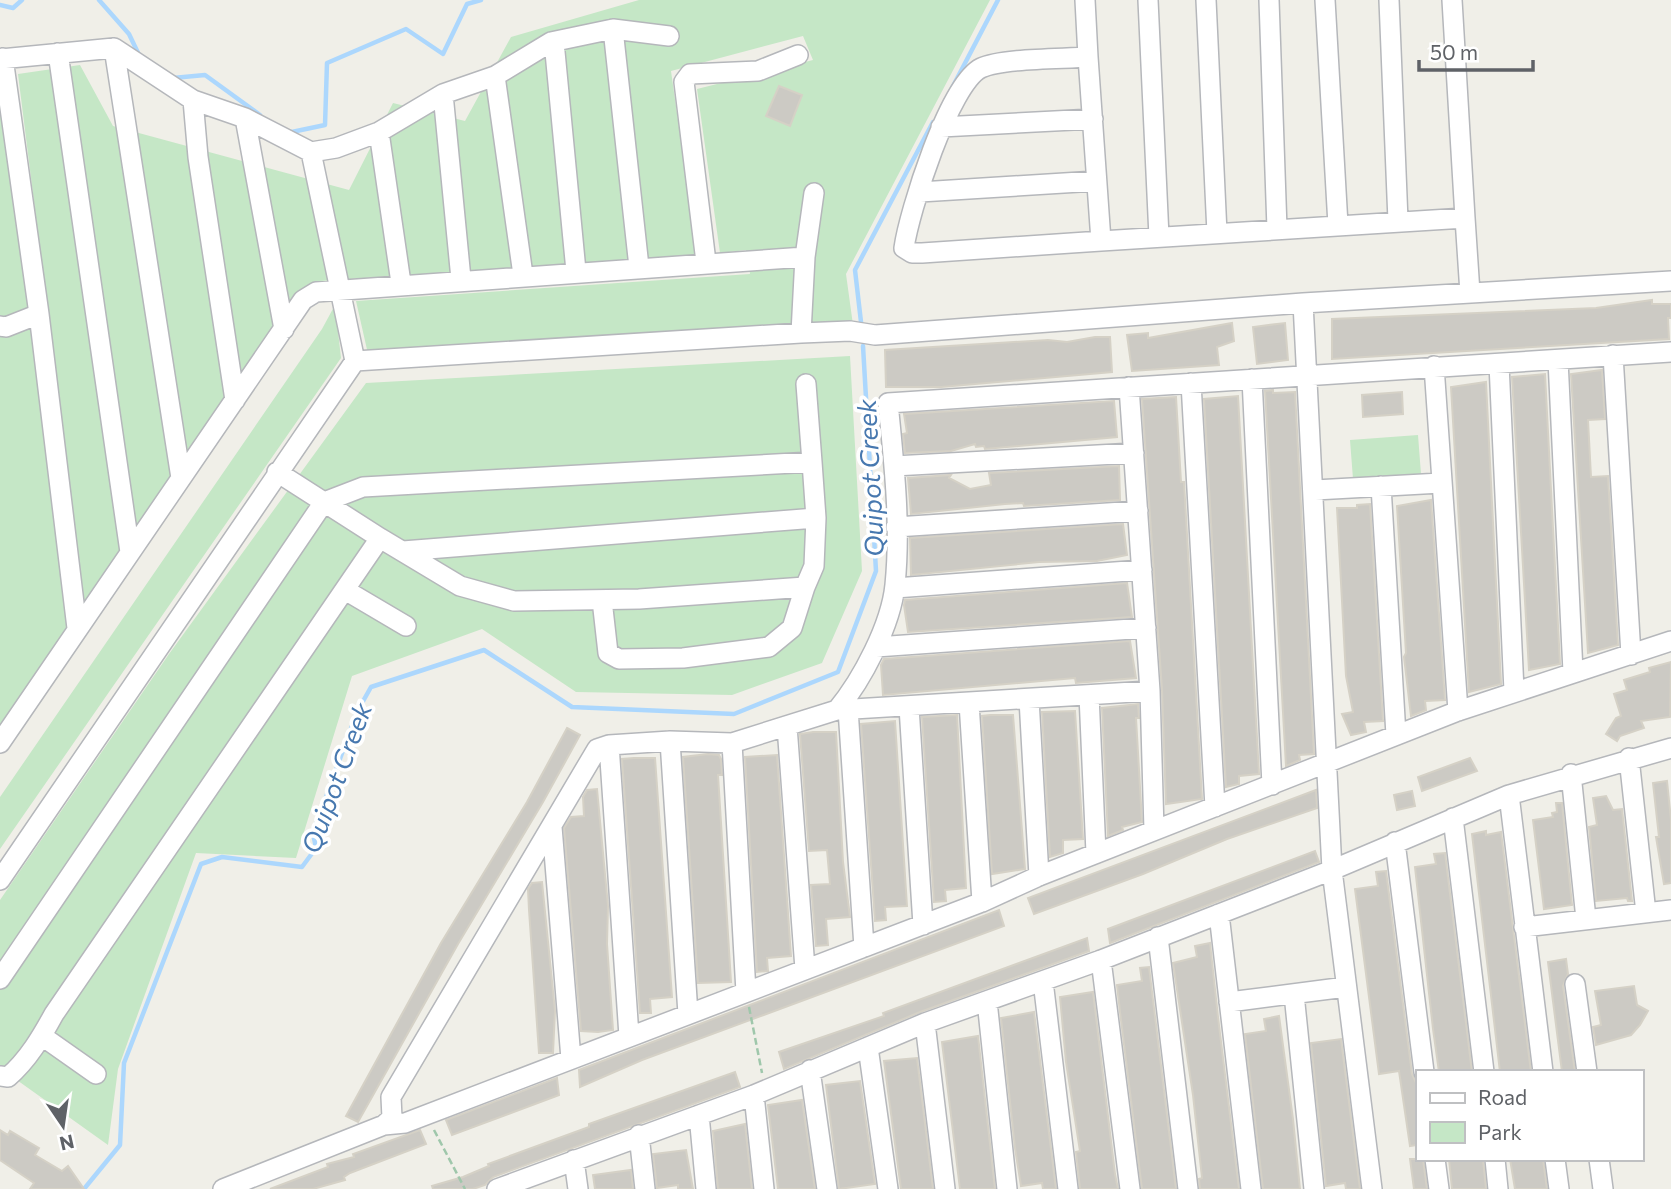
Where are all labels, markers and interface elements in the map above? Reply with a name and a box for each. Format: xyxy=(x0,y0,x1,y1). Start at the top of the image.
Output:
scale bar xyxy=(1419,28,1533,72)
text: 50 m xyxy=(1430,39,1478,64)
water label: Quipot Creek xyxy=(850,398,889,558)
water label: Quipot Creek xyxy=(294,697,377,857)
legend xyxy=(1416,1070,1643,1161)
text: Road xyxy=(1478,1084,1527,1109)
north arrow xyxy=(28,1091,98,1161)
text: Park xyxy=(1478,1119,1522,1144)
text: N xyxy=(57,1130,76,1156)

